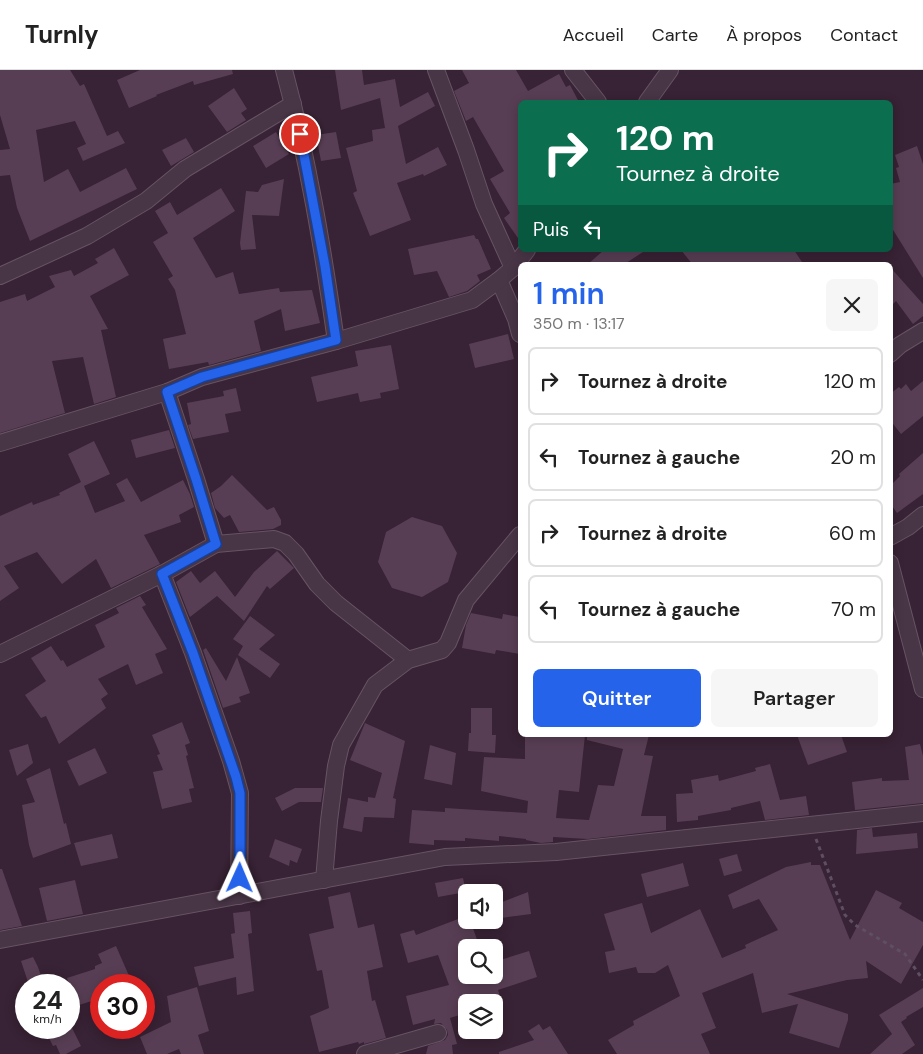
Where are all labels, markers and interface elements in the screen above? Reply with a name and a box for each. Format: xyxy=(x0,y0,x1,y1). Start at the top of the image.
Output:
text: Turnly xyxy=(25,19,98,50)
text: Accueil xyxy=(563,23,624,47)
text: Carte xyxy=(652,23,698,47)
text: À propos xyxy=(726,23,802,47)
text: Contact xyxy=(830,23,898,47)
pin xyxy=(279,113,321,155)
text: 120 m xyxy=(616,115,715,161)
icon: arrive xyxy=(286,120,314,148)
icon: right xyxy=(533,120,598,185)
text: Tournez à droite xyxy=(616,159,780,188)
icon: left xyxy=(579,215,607,243)
text: Puis xyxy=(533,217,569,242)
text: 1 min xyxy=(533,274,605,313)
button: close xyxy=(826,279,878,331)
text: 350 m · 13:17 xyxy=(533,313,625,334)
icon: right xyxy=(535,367,563,395)
text: Tournez à droite xyxy=(578,369,728,394)
text: 120 m xyxy=(824,369,876,394)
icon: left xyxy=(535,443,563,471)
text: Tournez à gauche xyxy=(578,445,740,470)
text: 20 m xyxy=(830,445,876,470)
icon: right xyxy=(535,519,563,547)
text: Tournez à droite xyxy=(578,521,728,546)
text: 60 m xyxy=(829,521,876,546)
icon: left xyxy=(535,595,563,623)
text: Tournez à gauche xyxy=(578,597,740,622)
text: 70 m xyxy=(831,597,876,622)
button: Quitter xyxy=(533,669,701,727)
button: Partager xyxy=(711,669,878,727)
position arrow xyxy=(213,851,265,903)
map controls xyxy=(458,884,503,1039)
button: sound xyxy=(458,884,503,929)
button: search xyxy=(458,939,503,984)
speed limit sign: 30 xyxy=(90,974,155,1039)
text: 24 xyxy=(32,984,63,1017)
button: layers xyxy=(458,994,503,1039)
text: km/h xyxy=(33,1011,62,1027)

